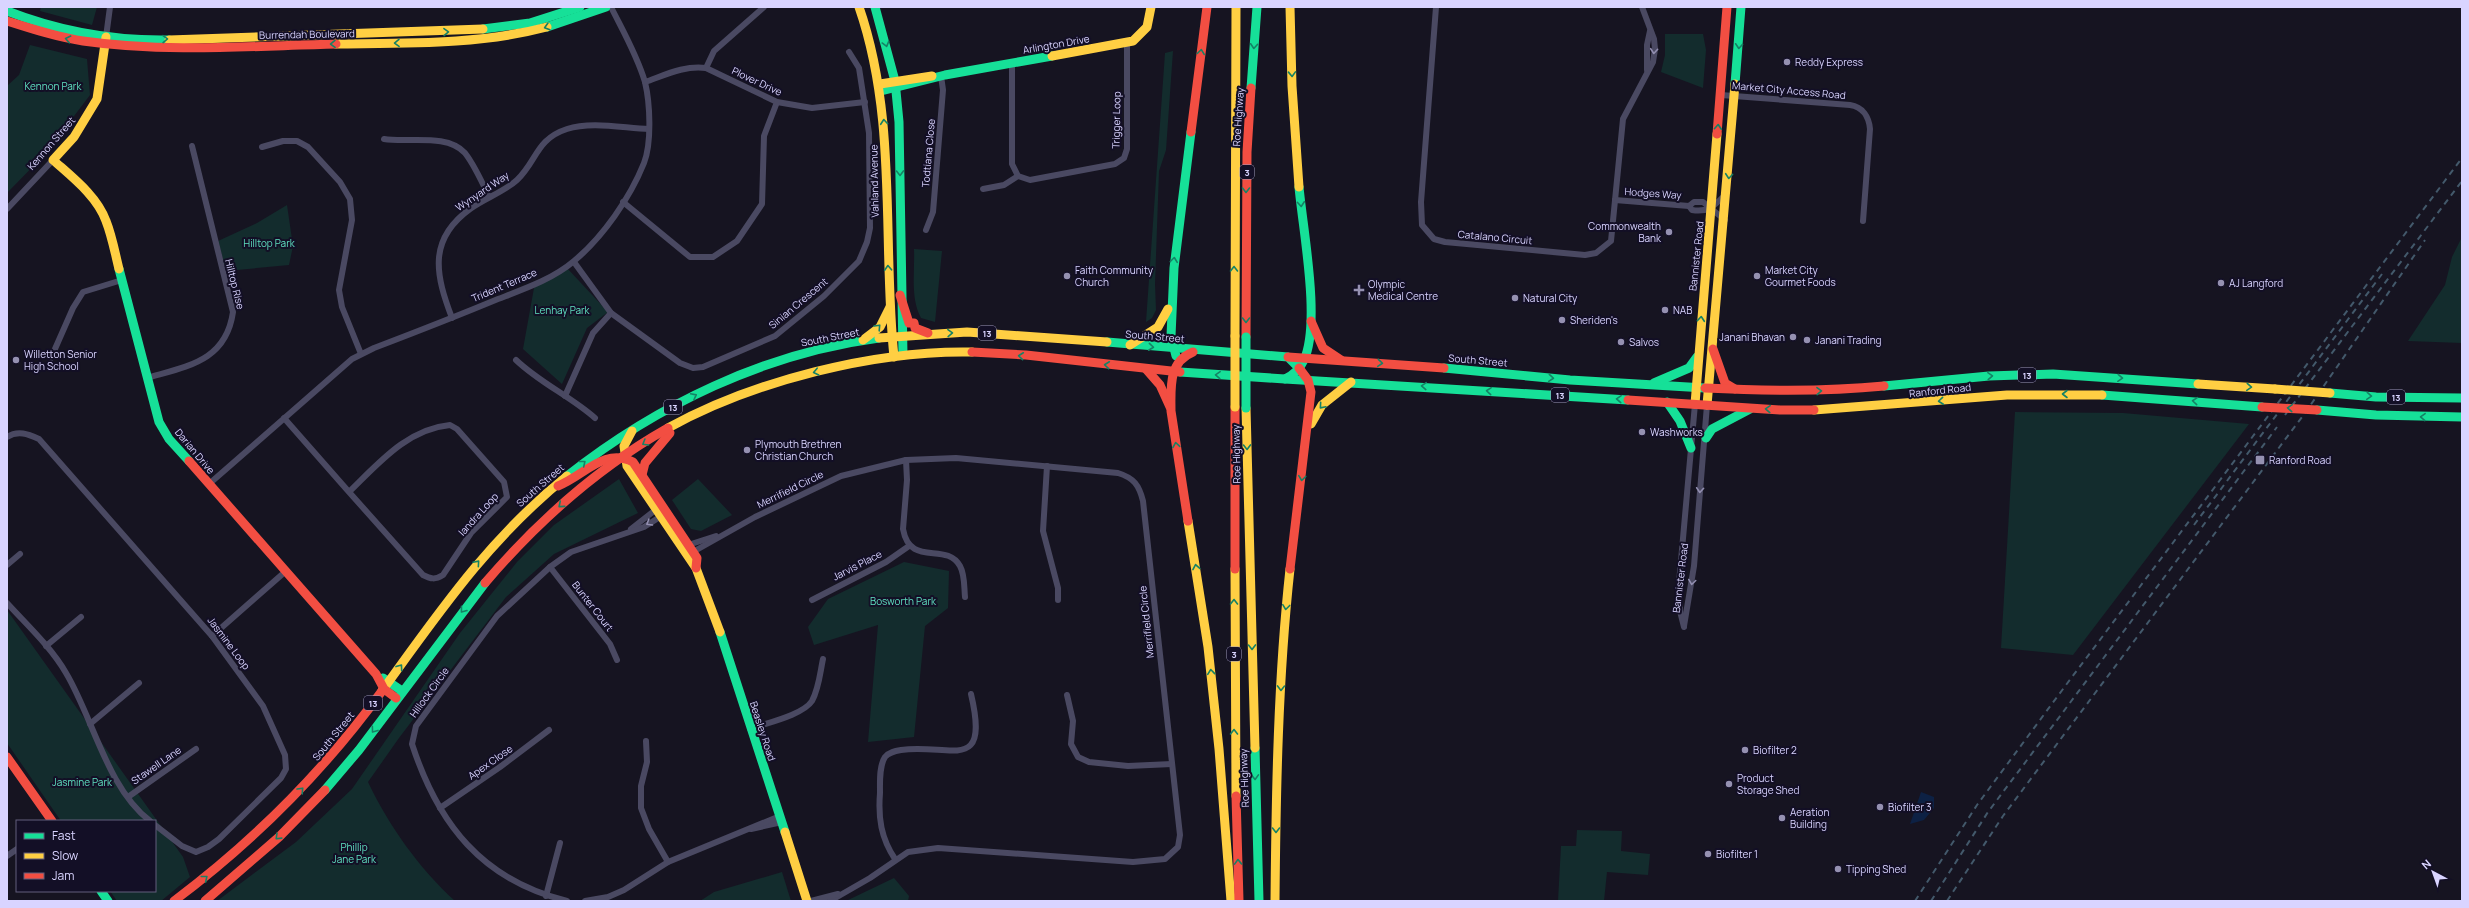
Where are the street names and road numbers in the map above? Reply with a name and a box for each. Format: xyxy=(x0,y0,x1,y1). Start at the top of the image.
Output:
street label: Burrendah Boulevard xyxy=(259,26,355,42)
street label: Arlington Drive xyxy=(1022,31,1091,57)
street label: Plover Drive xyxy=(730,63,784,99)
street label: Market City Access Road xyxy=(1732,78,1846,102)
street label: Roe Highway xyxy=(1229,86,1247,147)
street label: Trigger Loop xyxy=(1108,91,1124,149)
street label: Kennon Street xyxy=(24,113,78,173)
street label: Todtiana Close xyxy=(918,118,938,188)
street label: Vahland Avenue xyxy=(866,144,882,218)
road number: 3 xyxy=(1240,165,1254,179)
street label: Wynyard Way xyxy=(452,167,512,214)
street label: Hodges Way xyxy=(1624,184,1683,202)
street label: Bannister Road xyxy=(1685,220,1707,292)
street label: Catalano Circuit xyxy=(1457,227,1533,247)
street label: Hilltop Rise xyxy=(222,257,248,311)
street label: Trident Terrace xyxy=(469,265,539,305)
street label: Sinian Crescent xyxy=(766,274,830,332)
street label: South Street xyxy=(800,324,860,350)
road number: 13 xyxy=(978,326,996,340)
street label: South Street xyxy=(1125,326,1185,346)
street label: South Street xyxy=(1448,350,1508,370)
road number: 13 xyxy=(2018,368,2036,382)
street label: Ranford Road xyxy=(1908,380,1972,400)
road number: 13 xyxy=(1551,388,1569,402)
road number: 13 xyxy=(2387,390,2405,404)
road number: 13 xyxy=(664,400,682,414)
street label: Roe Highway xyxy=(1228,424,1244,484)
street label: Darian Drive xyxy=(172,425,218,477)
street label: South Street xyxy=(513,460,567,510)
street label: Merrifield Circle xyxy=(754,467,826,511)
street label: Iandra Loop xyxy=(455,489,501,539)
street label: Bannister Road xyxy=(1669,542,1691,614)
street label: Jarvis Place xyxy=(830,547,884,583)
street label: Bunter Court xyxy=(569,578,617,634)
street label: Merrifield Circle xyxy=(1135,585,1157,659)
street label: Jasmine Loop xyxy=(204,614,254,672)
road number: 3 xyxy=(1227,647,1241,661)
street label: Hillock Circle xyxy=(406,664,452,720)
road number: 13 xyxy=(364,696,382,710)
street label: Beasley Road xyxy=(747,699,779,763)
street label: South Street xyxy=(309,709,357,763)
street label: Apex Close xyxy=(465,741,515,783)
street label: Stawell Lane xyxy=(128,743,184,787)
street label: Roe Highway xyxy=(1236,748,1252,808)

